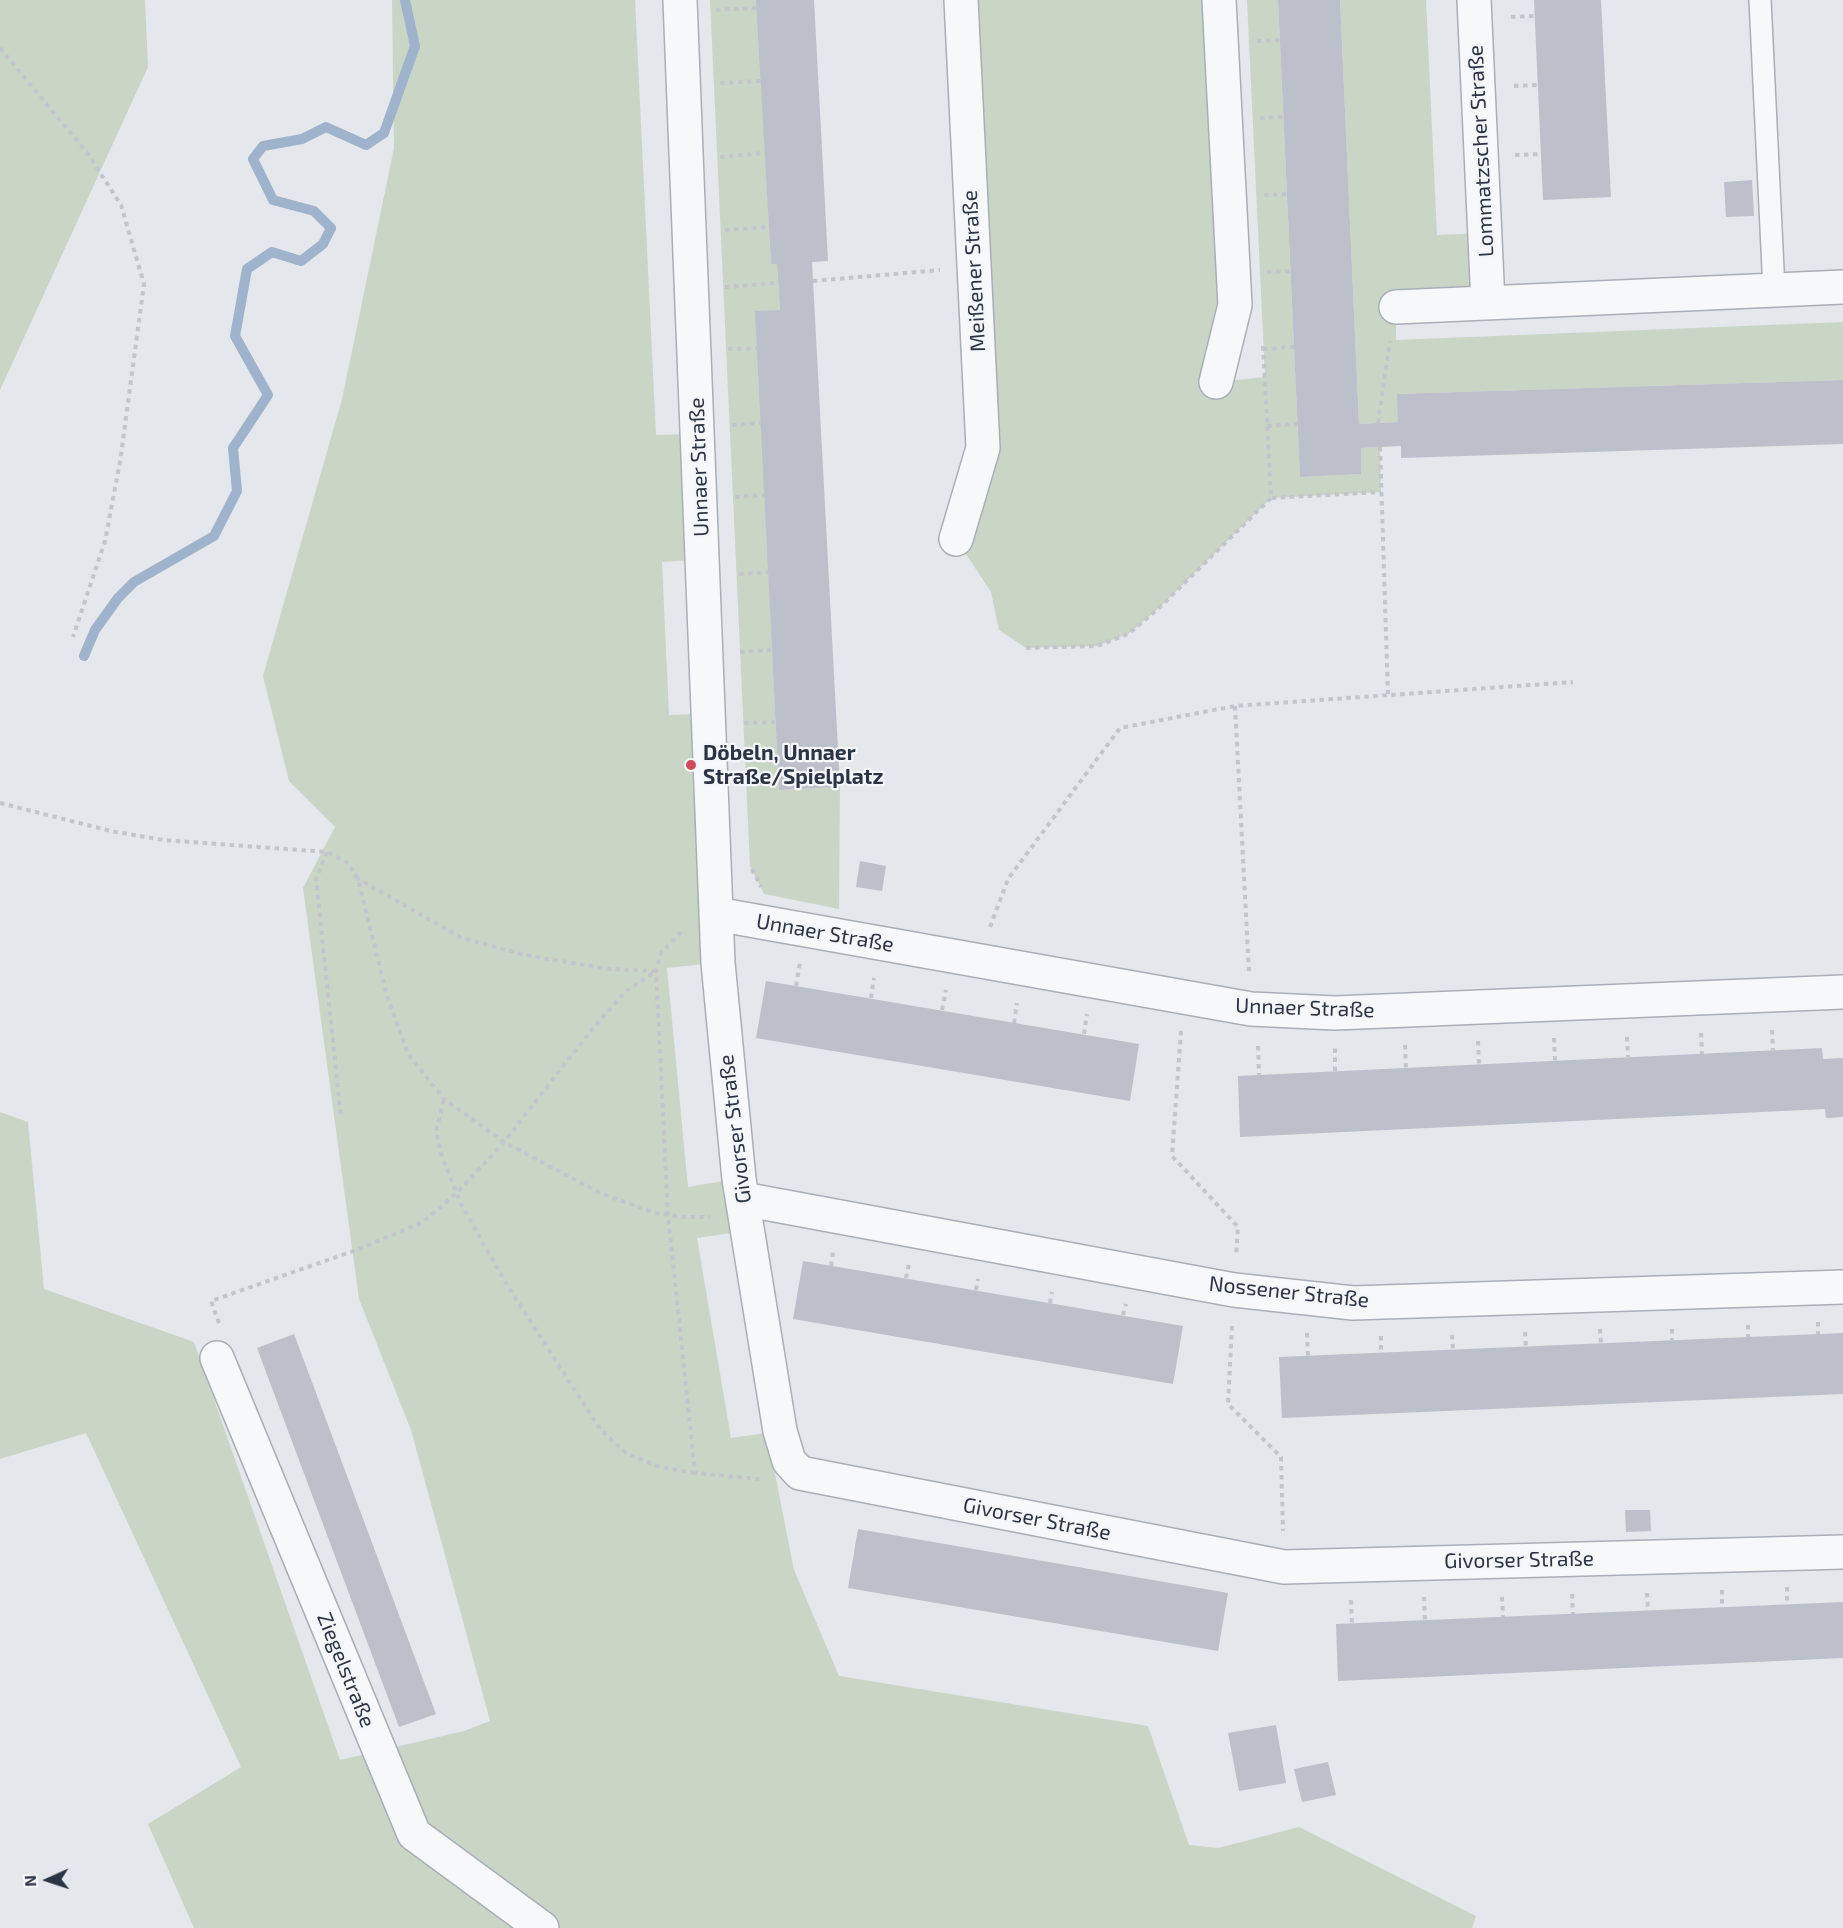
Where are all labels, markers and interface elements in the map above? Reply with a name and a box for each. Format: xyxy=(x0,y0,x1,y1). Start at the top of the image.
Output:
street label: Lommatzscher Straße xyxy=(1463,44,1499,258)
street label: Meißener Straße xyxy=(957,189,991,353)
street label: Unnaer Straße xyxy=(684,397,714,537)
place label: Döbeln, Unnaer Straße/Spielplatz xyxy=(703,740,883,790)
marker: Döbeln, Unnaer Straße/Spielplatz xyxy=(684,758,698,772)
street label: Unnaer Straße xyxy=(754,908,896,958)
street label: Unnaer Straße xyxy=(1235,993,1375,1023)
street label: Givorser Straße xyxy=(713,1053,757,1205)
street label: Nossener Straße xyxy=(1208,1271,1370,1313)
street label: Givorser Straße xyxy=(961,1492,1113,1546)
street label: Givorser Straße xyxy=(1444,1546,1594,1574)
street label: Ziegelstraße xyxy=(312,1609,380,1731)
north arrow xyxy=(18,1850,78,1910)
text: N xyxy=(20,1875,39,1887)

